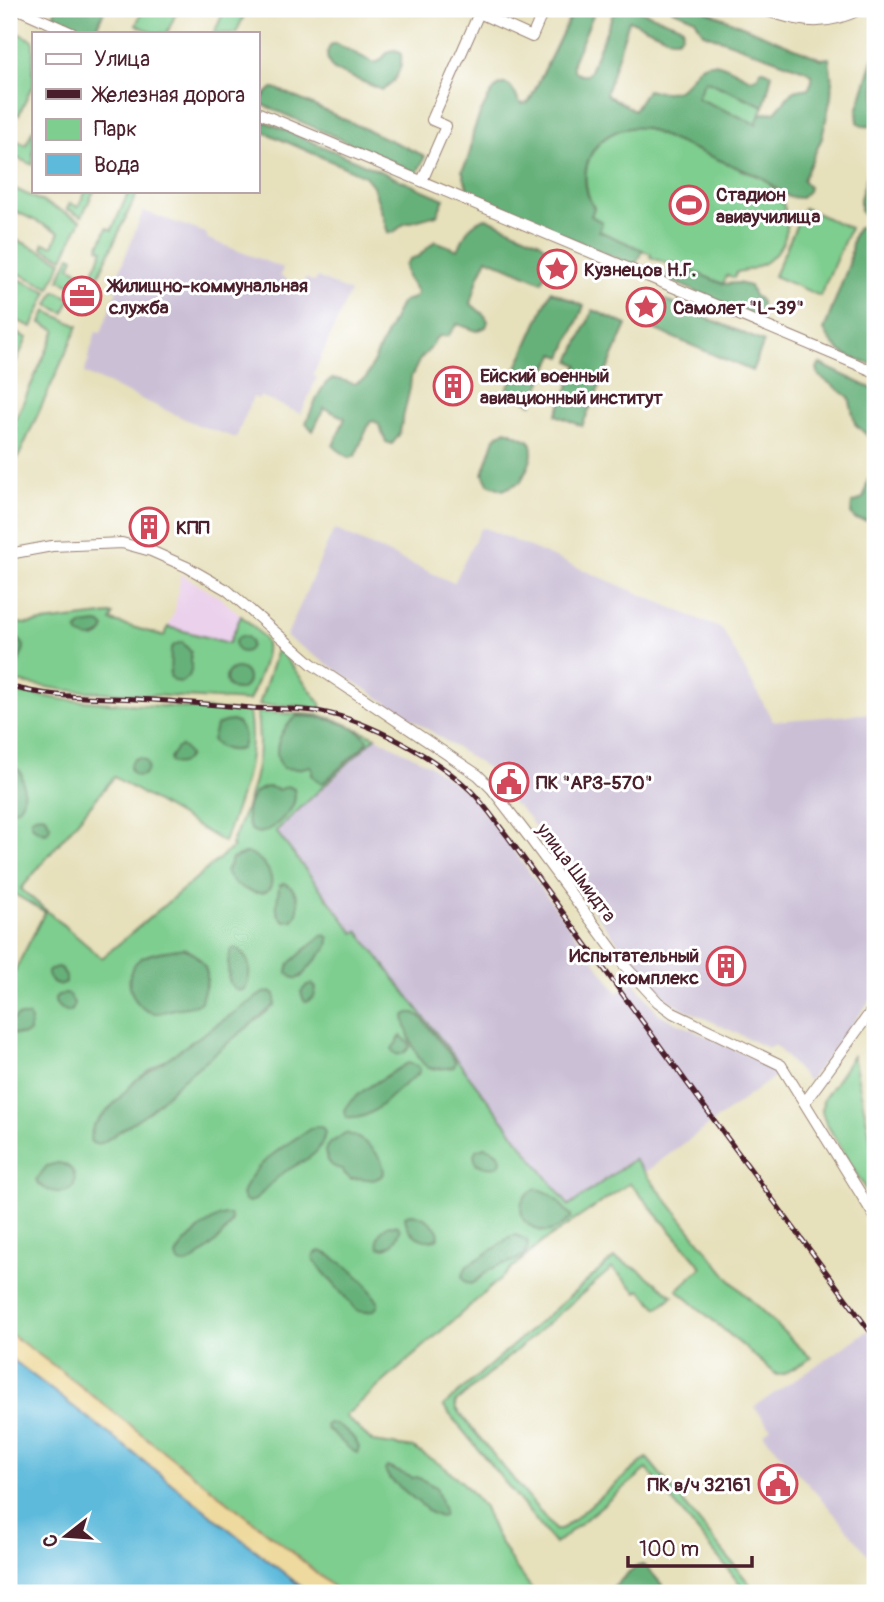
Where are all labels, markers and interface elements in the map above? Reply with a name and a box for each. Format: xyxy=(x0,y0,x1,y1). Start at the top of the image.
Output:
legend xyxy=(32,32,259,192)
text: Улица xyxy=(94,46,150,73)
text: Железная дорога xyxy=(91,82,245,109)
text: Парк xyxy=(94,116,137,143)
text: Вода xyxy=(94,152,140,179)
place label: Стадион авиаучилища xyxy=(716,183,820,229)
sports icon: Стадион авиаучилища xyxy=(668,184,710,226)
place icon: Кузнецов Н.Г. xyxy=(536,248,578,290)
place label: Кузнецов Н.Г. xyxy=(584,258,696,282)
place label: Жилищно-коммунальная служба xyxy=(106,274,308,320)
office icon: Жилищно-коммунальная служба xyxy=(61,275,103,317)
place icon: Самолет "L-39" xyxy=(625,286,667,328)
place label: Самолет "L-39" xyxy=(673,296,804,320)
place label: Ейский военный авиационный институт xyxy=(480,364,663,410)
building icon: Ейский военный авиационный институт xyxy=(432,365,474,407)
building icon: КПП xyxy=(128,506,170,548)
place label: КПП xyxy=(176,516,210,540)
public building icon: ПК "АРЗ-570" xyxy=(488,761,530,803)
place label: ПК "АРЗ-570" xyxy=(536,771,652,795)
street label: улица Шмидта xyxy=(531,818,621,927)
place label: Испытательный комплекс xyxy=(569,944,699,990)
building icon: Испытательный комплекс xyxy=(705,945,747,987)
public building icon: ПК в/ч 32161 xyxy=(757,1463,799,1505)
place label: ПК в/ч 32161 xyxy=(648,1473,751,1497)
north arrow xyxy=(32,1500,102,1570)
scale bar xyxy=(628,1525,753,1569)
text: С xyxy=(37,1531,64,1550)
text: 100 m xyxy=(639,1536,699,1563)

